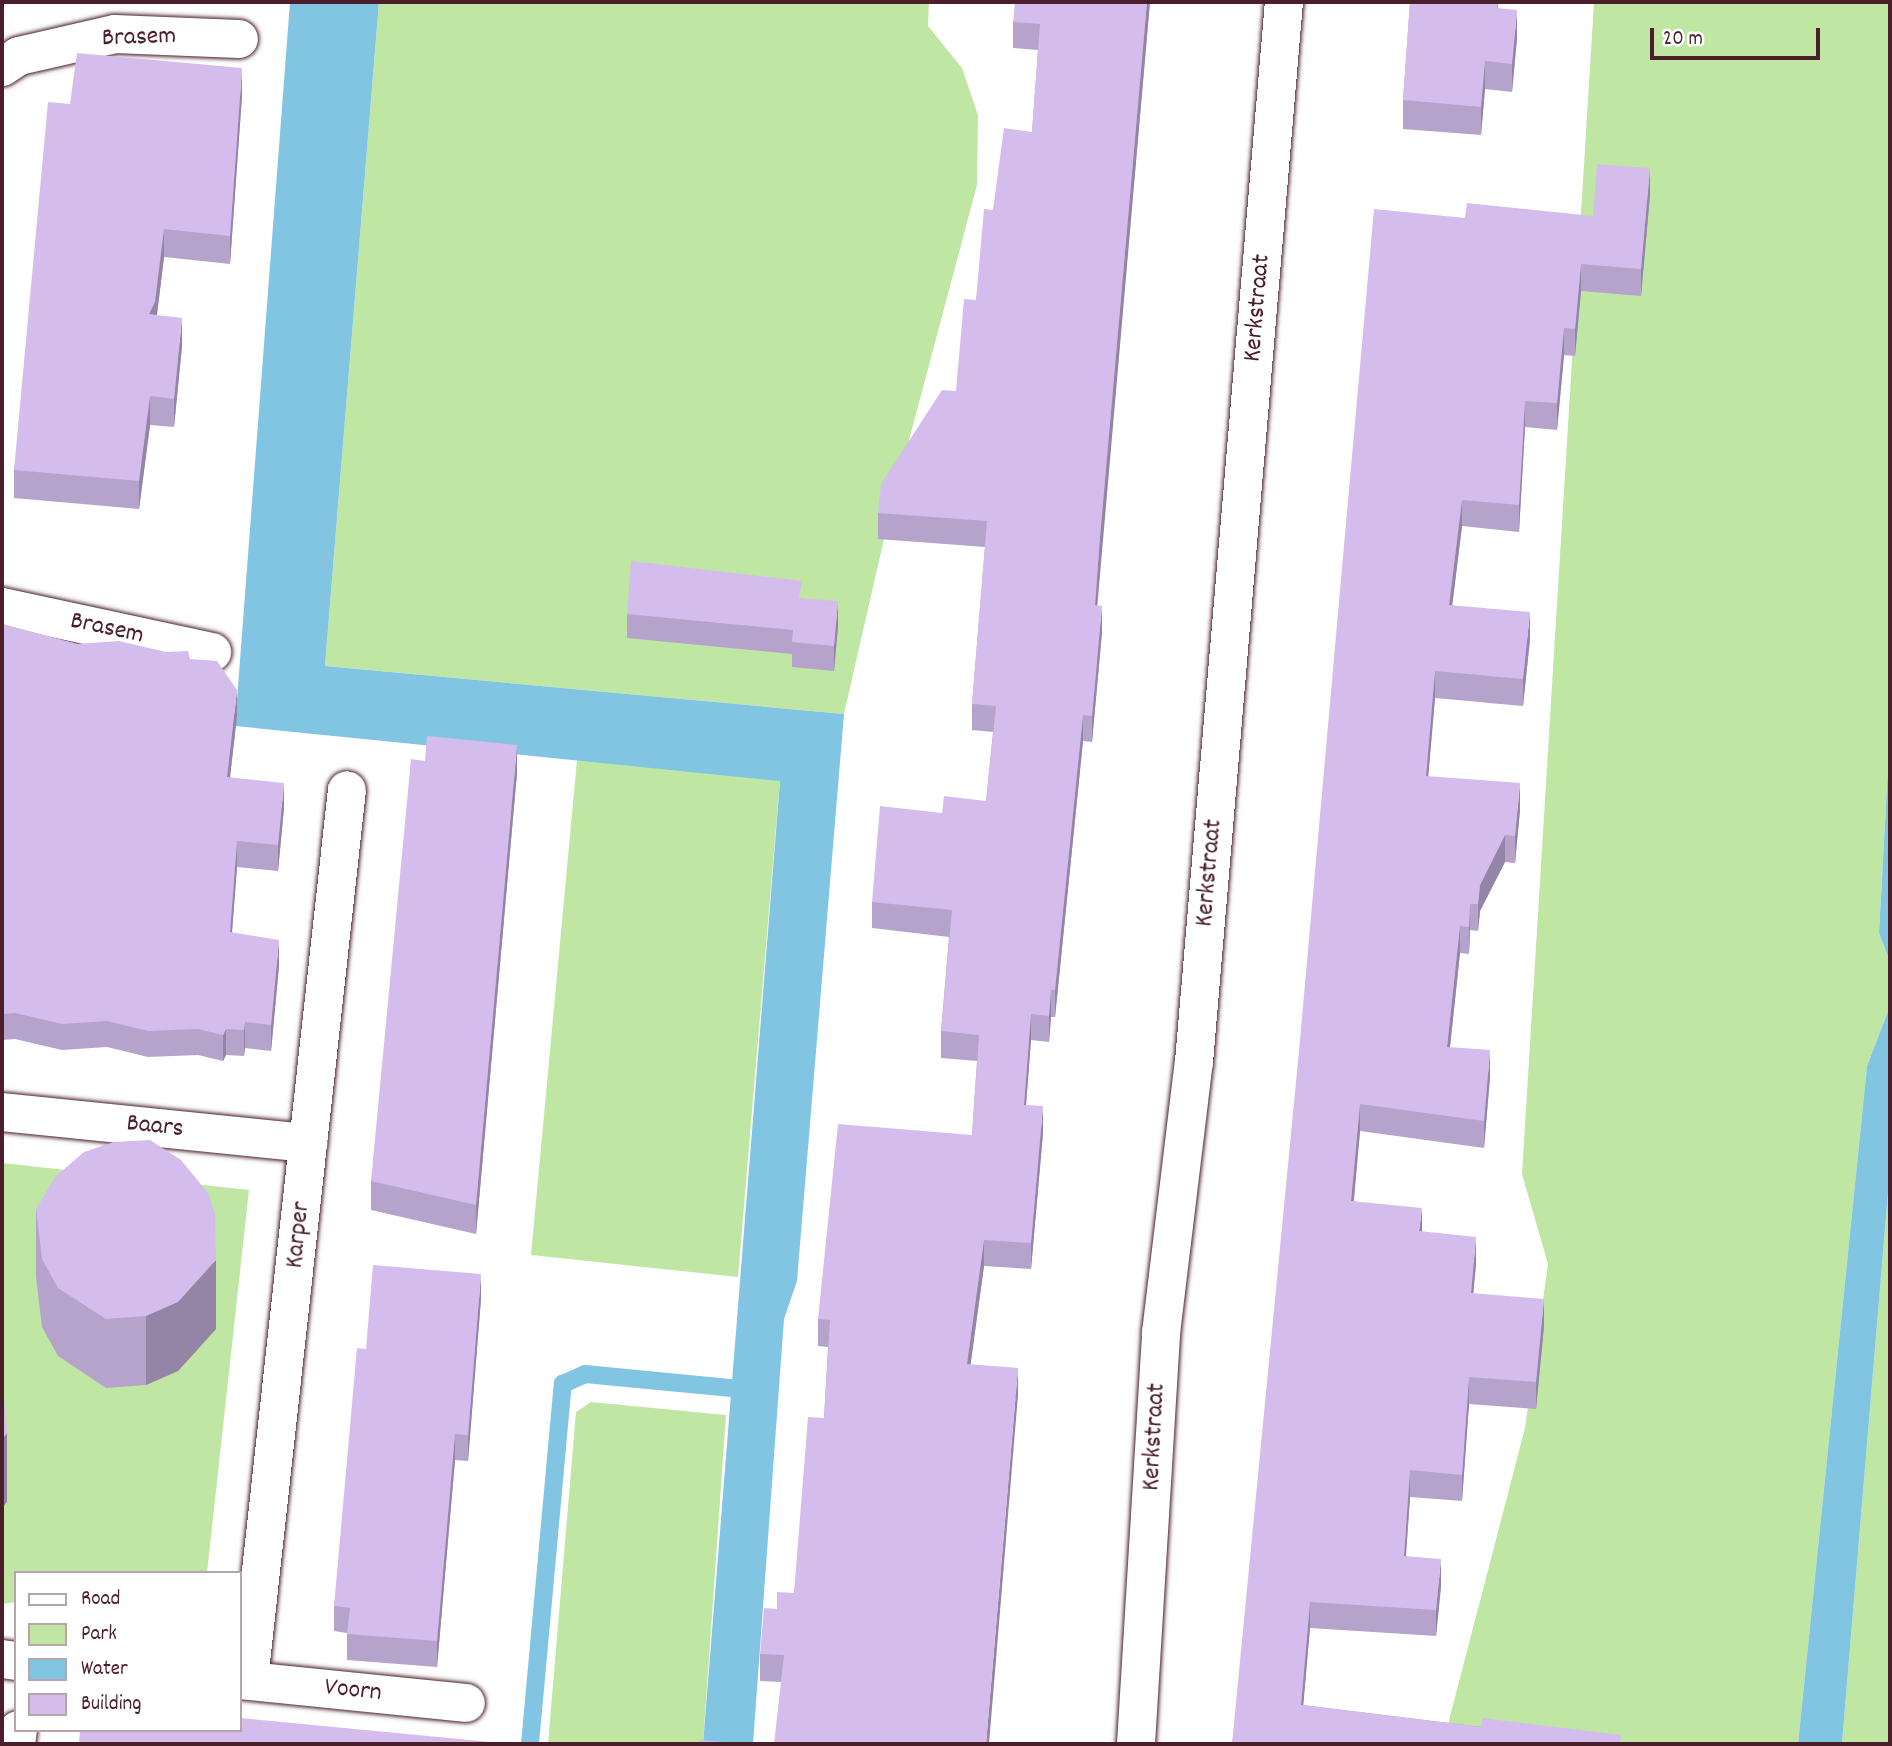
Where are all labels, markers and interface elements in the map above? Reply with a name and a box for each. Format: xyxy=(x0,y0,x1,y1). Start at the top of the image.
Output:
scale bar xyxy=(1654,14,1824,58)
street label: Brasem xyxy=(101,21,177,55)
text: 20 m xyxy=(1663,25,1703,55)
street label: Kerkstraat xyxy=(1238,253,1278,363)
street label: Brasem xyxy=(67,606,147,652)
street label: Kerkstraat xyxy=(1190,818,1230,928)
street label: Baars xyxy=(125,1108,185,1146)
street label: Karper xyxy=(280,1200,318,1270)
street label: Kerkstraat xyxy=(1137,1382,1173,1492)
legend xyxy=(14,1571,242,1732)
text: Road xyxy=(81,1585,120,1615)
text: Park xyxy=(81,1620,117,1650)
text: Water xyxy=(81,1655,128,1685)
street label: Voorn xyxy=(323,1672,383,1710)
text: Building xyxy=(81,1690,141,1720)

